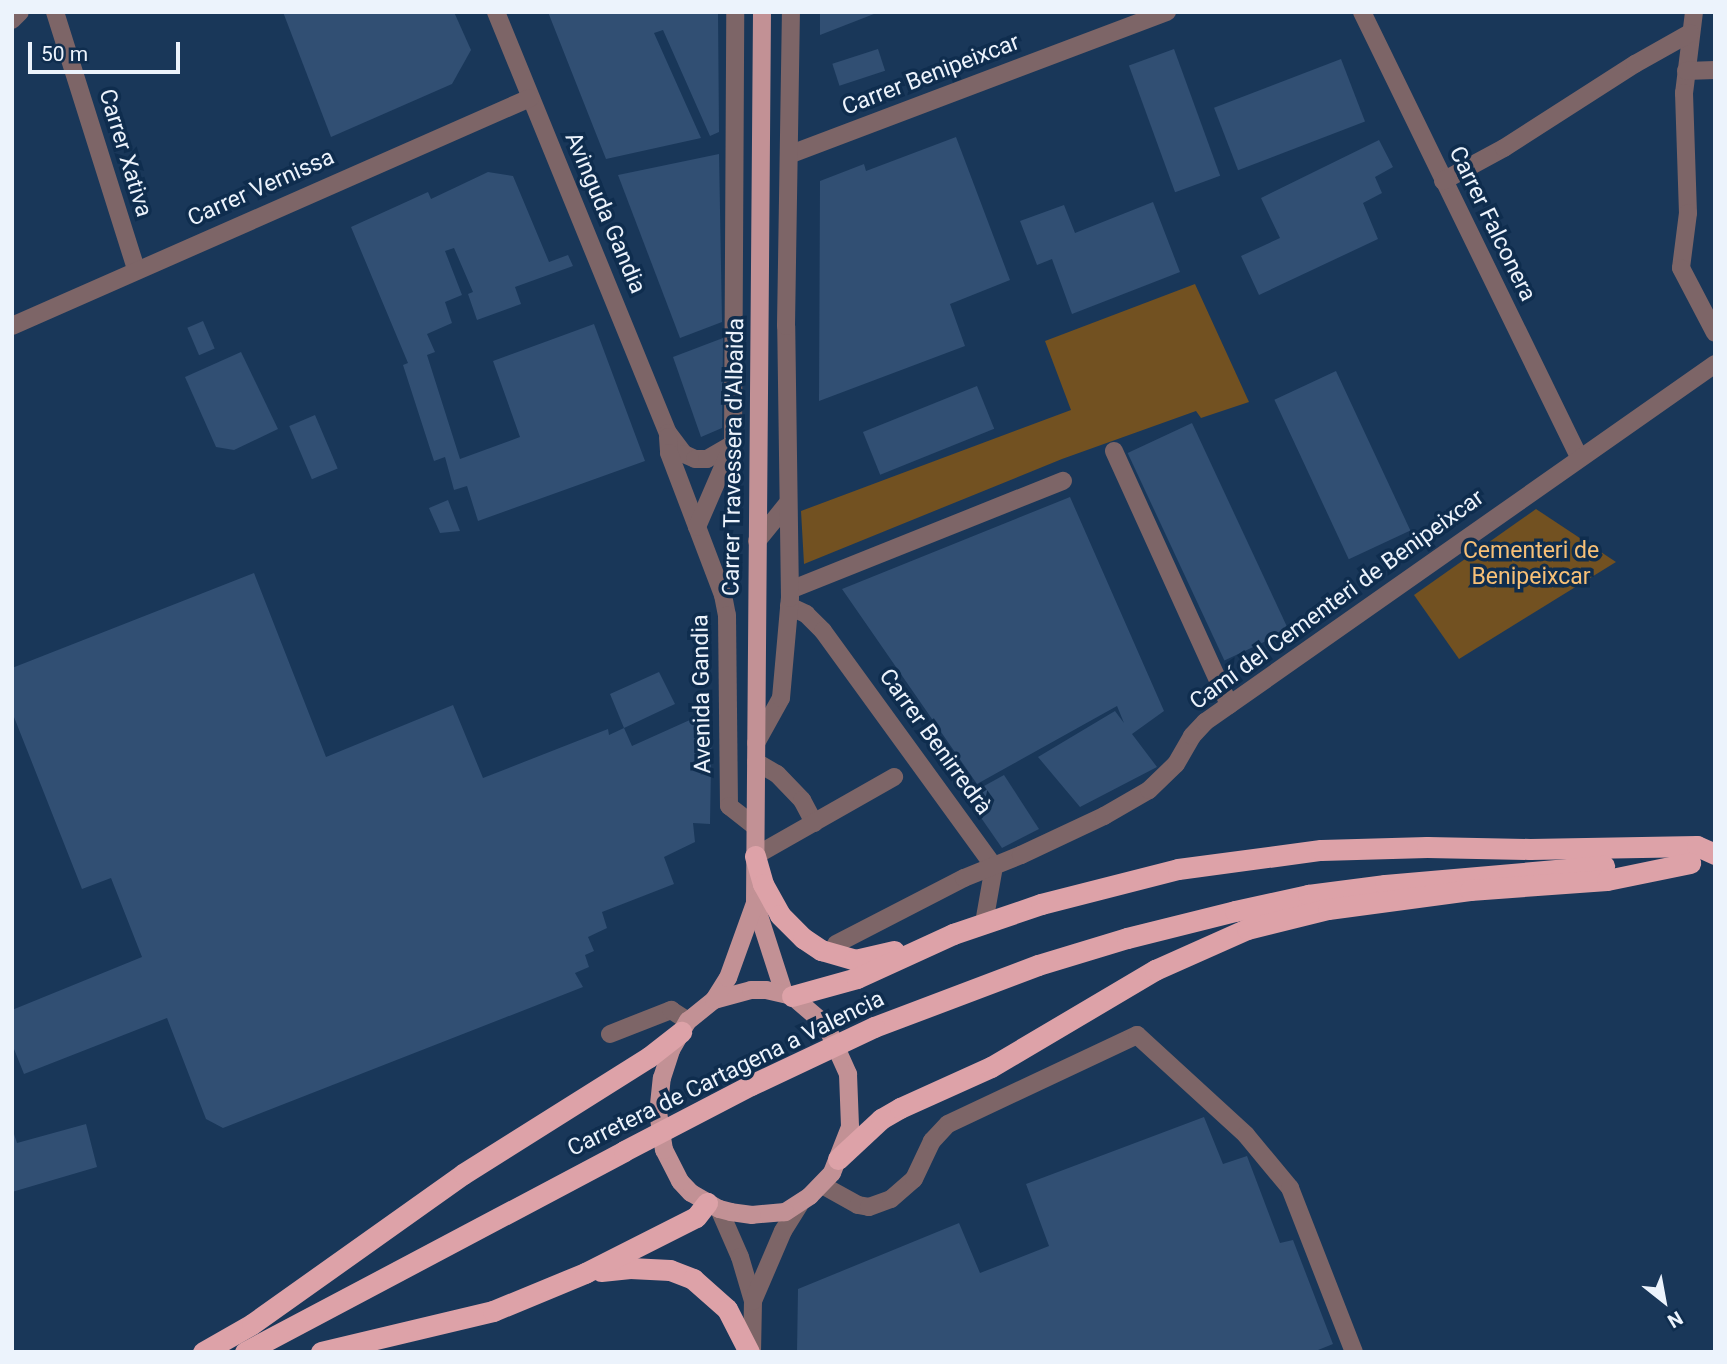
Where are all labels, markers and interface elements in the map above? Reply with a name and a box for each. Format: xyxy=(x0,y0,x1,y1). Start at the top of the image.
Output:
scale bar xyxy=(32,28,184,72)
street label: Carrer Benipeixcar xyxy=(838,29,1024,121)
text: 50 m xyxy=(41,42,88,66)
street label: Carrer Xativa xyxy=(92,86,158,220)
street label: Avinguda Gandia xyxy=(559,128,651,298)
street label: Carrer Falconera xyxy=(1443,142,1541,306)
street label: Carrer Vernissa xyxy=(184,143,338,233)
street label: Carrer Travessera d'Albaida xyxy=(718,318,750,596)
street label: Camí del Cementeri de Benipeixcar xyxy=(1185,484,1489,716)
park label: Cementeri de Benipeixcar xyxy=(1463,537,1599,591)
street label: Avenida Gandia xyxy=(687,614,717,774)
street label: Carrer Benirredrà xyxy=(873,664,997,820)
street label: Carretera de Cartagena a Valencia xyxy=(563,985,889,1163)
north arrow xyxy=(1629,1266,1699,1336)
text: N xyxy=(1663,1306,1687,1333)

